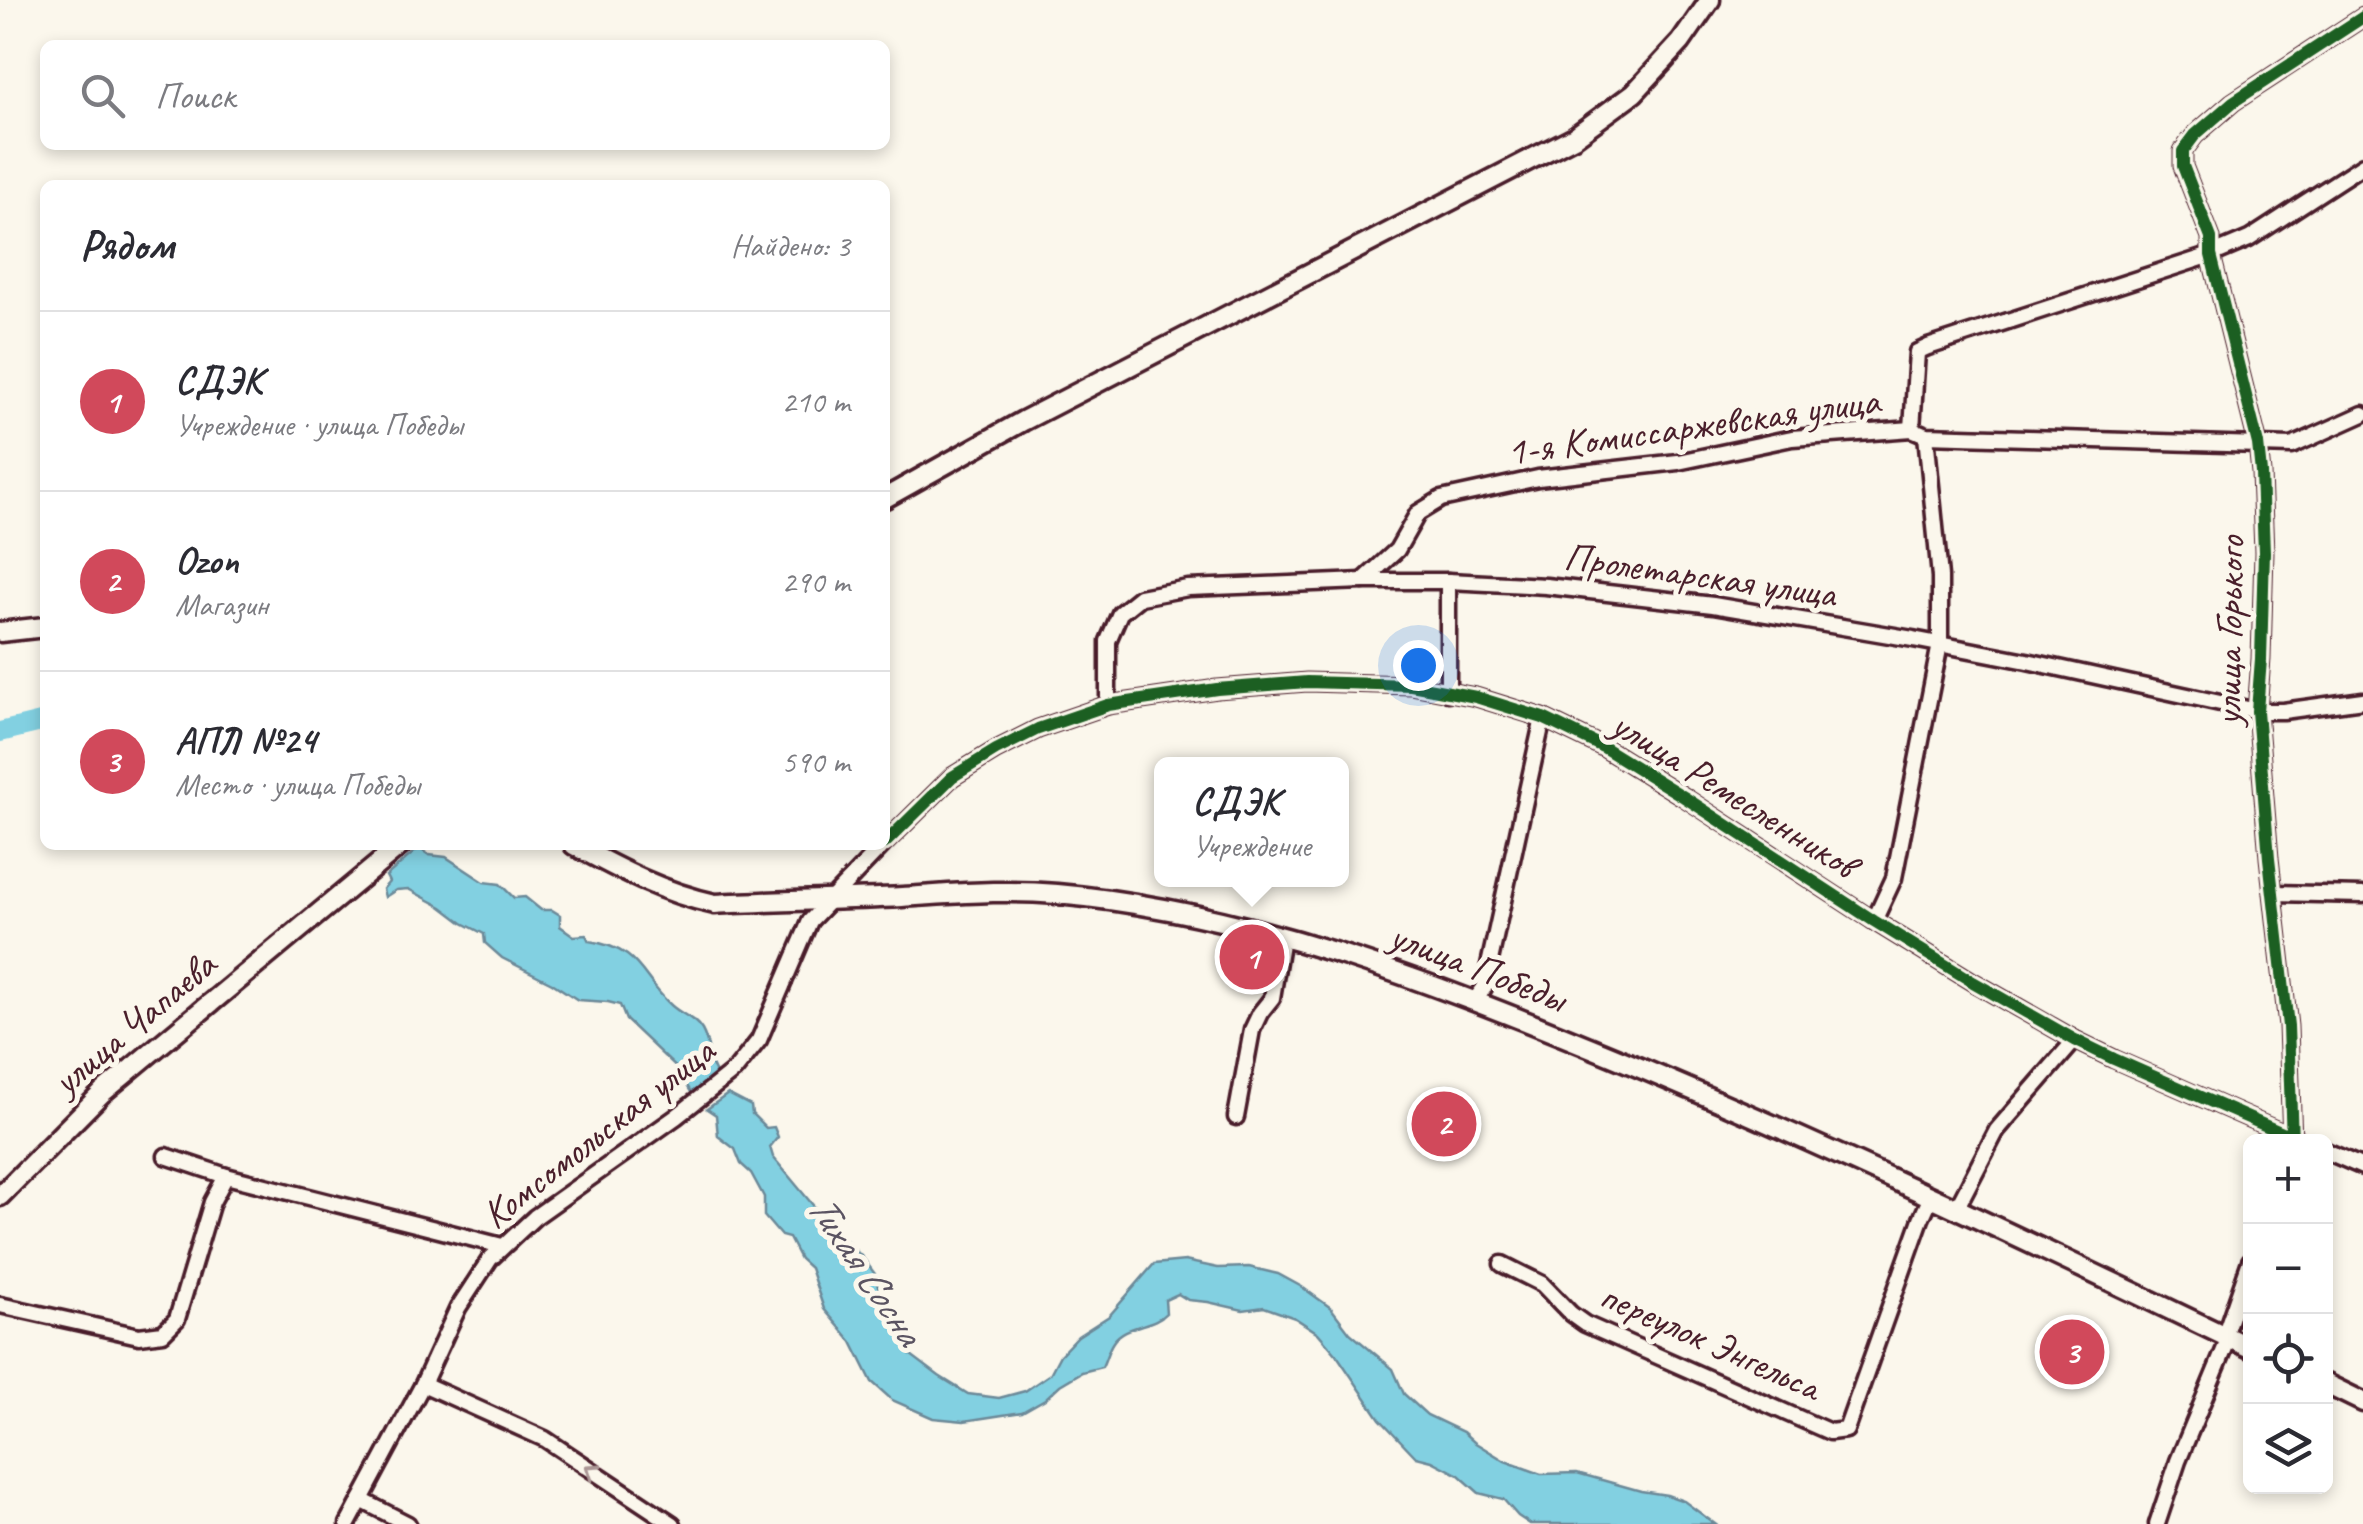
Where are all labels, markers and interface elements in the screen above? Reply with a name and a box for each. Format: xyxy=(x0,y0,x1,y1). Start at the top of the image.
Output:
search box xyxy=(40,40,890,150)
icon: search xyxy=(75,68,130,123)
text: Поиск xyxy=(155,72,235,119)
text: Рядом xyxy=(80,219,174,272)
text: Найдено: 3 xyxy=(731,225,850,266)
text: СДЭК xyxy=(175,357,262,404)
street label: 1-я Комиссаржевская улица xyxy=(1503,375,1885,477)
text: 1 xyxy=(105,381,120,422)
text: 210 m xyxy=(781,381,850,422)
text: Учреждение · улица Победы xyxy=(175,404,463,445)
street label: Пролетарская улица xyxy=(1561,531,1842,619)
street label: улица Горького xyxy=(2202,534,2256,728)
text: Ozon xyxy=(175,537,239,584)
text: 2 xyxy=(105,561,120,602)
text: 290 m xyxy=(781,561,850,602)
text: Магазин xyxy=(175,584,268,625)
your location xyxy=(1393,640,1444,691)
street label: улица Ремесленников xyxy=(1601,698,1872,893)
text: АПЛ №24 xyxy=(175,717,316,764)
text: 3 xyxy=(105,741,120,782)
text: 590 m xyxy=(781,741,850,782)
popup xyxy=(1154,757,1349,887)
text: Место · улица Победы xyxy=(175,764,420,805)
text: СДЭК xyxy=(1192,778,1279,825)
text: Учреждение xyxy=(1192,825,1311,866)
street label: улица Победы xyxy=(1381,910,1576,1024)
pin: 1 xyxy=(1220,920,1284,994)
street label: улица Чапаева xyxy=(40,938,228,1107)
street label: Комсомольская улица xyxy=(472,1025,727,1239)
pin: 2 xyxy=(1412,1086,1476,1162)
map controls xyxy=(2243,1134,2333,1494)
button: + xyxy=(2243,1134,2333,1224)
water label: Тихая Сосна xyxy=(795,1183,937,1358)
button: − xyxy=(2243,1224,2333,1314)
street label: переулок Энгельса xyxy=(1592,1270,1831,1413)
pin: 3 xyxy=(2040,1314,2104,1390)
button: locate xyxy=(2243,1314,2333,1404)
button: layers xyxy=(2243,1404,2333,1494)
one-way arrow xyxy=(584,1464,603,1482)

